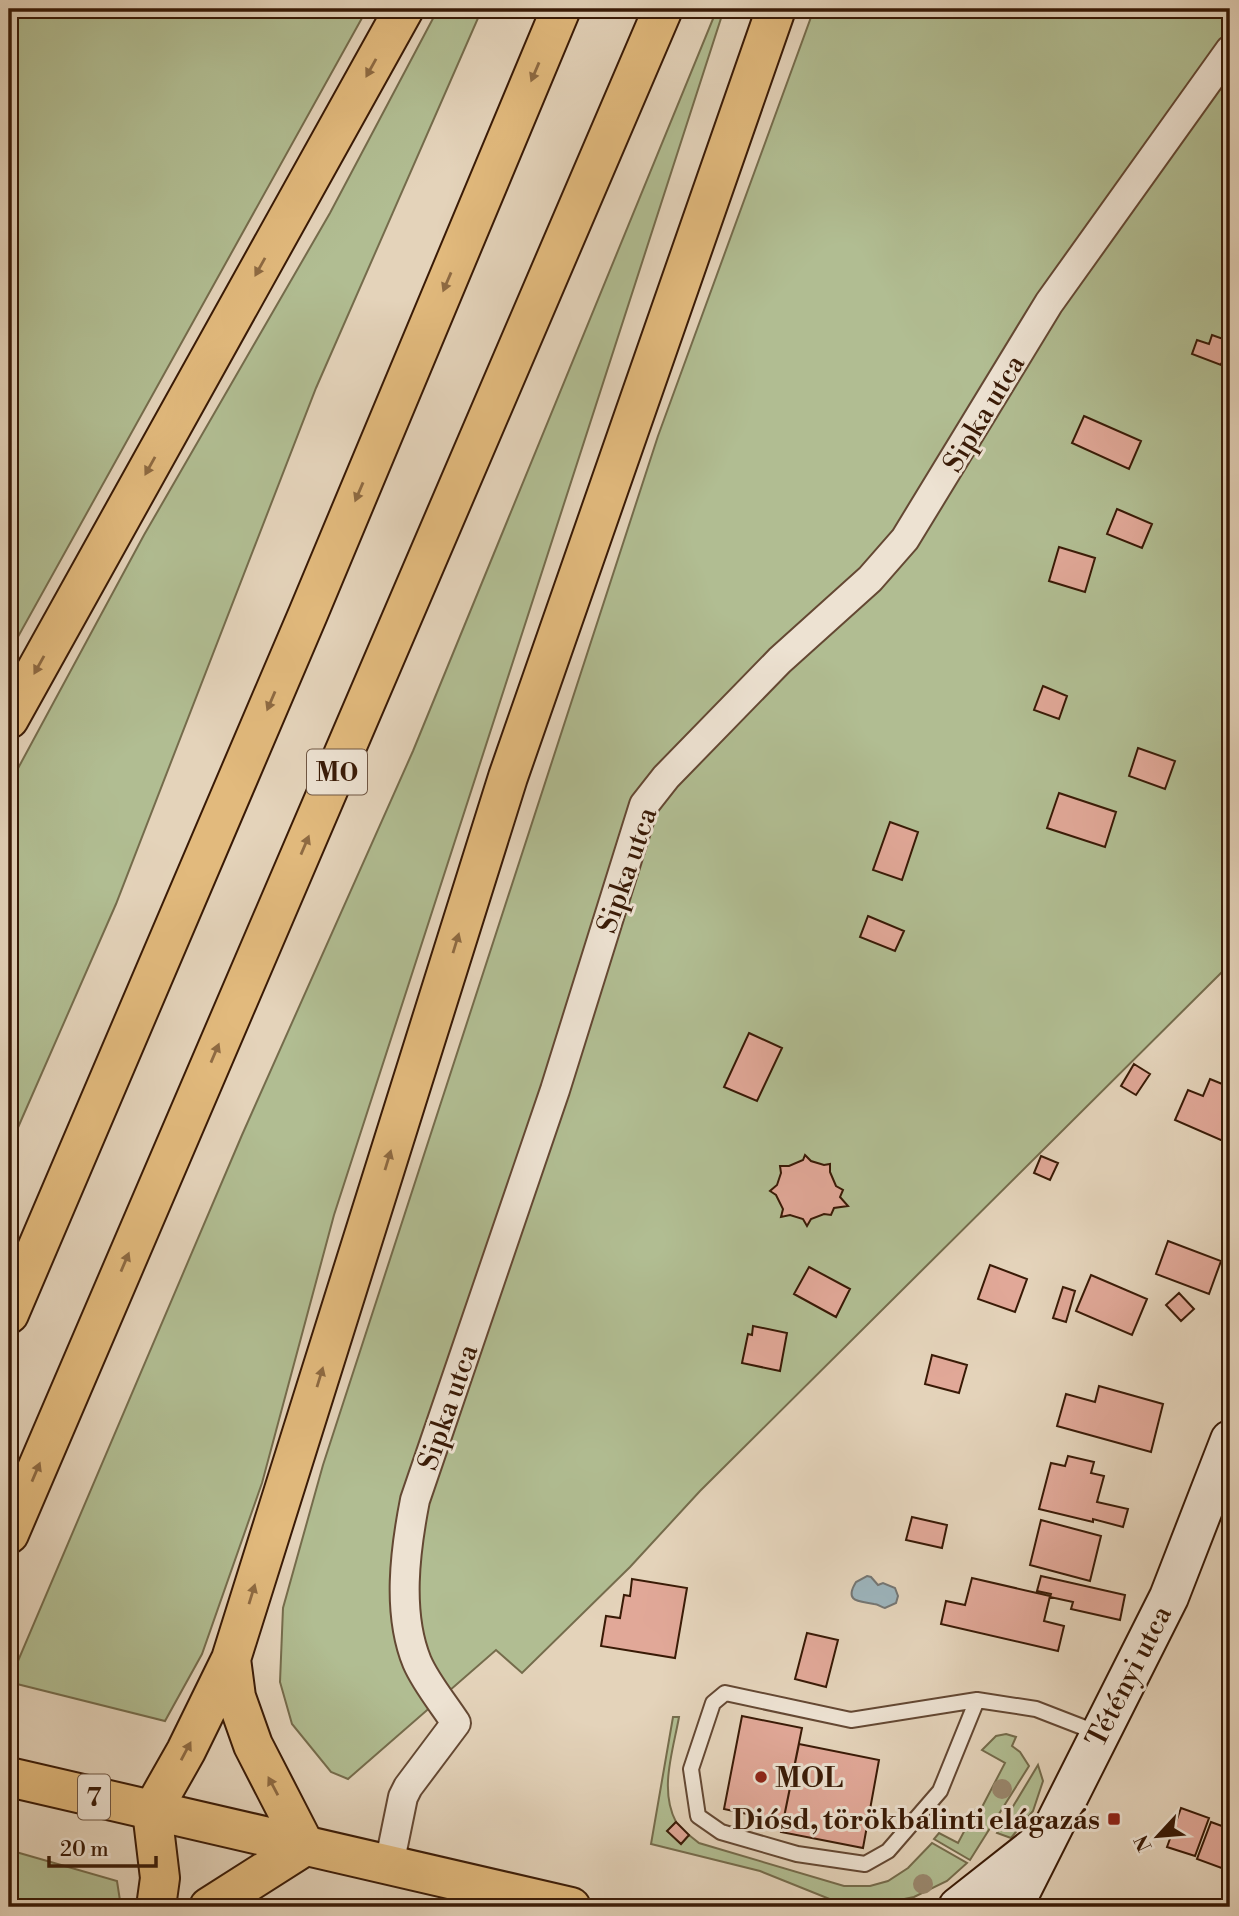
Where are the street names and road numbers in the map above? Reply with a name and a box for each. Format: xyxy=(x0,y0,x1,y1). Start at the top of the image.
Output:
street label: Sipka utca xyxy=(936,348,1033,479)
road number: M0 xyxy=(307,750,367,794)
street label: Sipka utca xyxy=(590,802,666,938)
street label: Sipka utca xyxy=(411,1339,487,1475)
street label: Tétényi utca xyxy=(1079,1599,1180,1753)
road number: 7 xyxy=(78,1774,110,1820)

